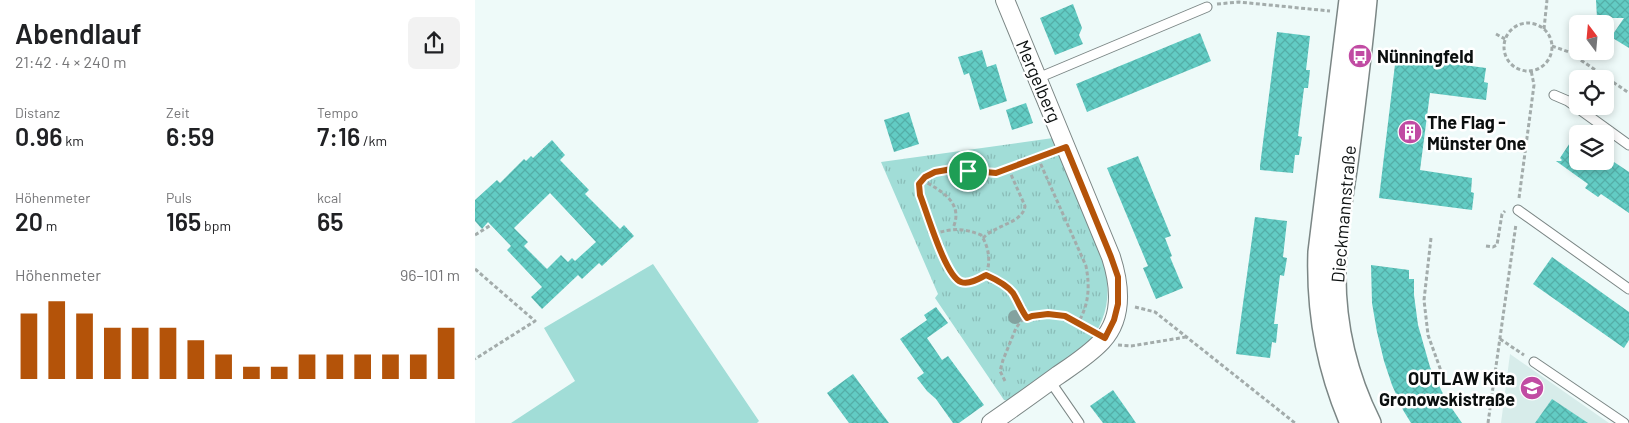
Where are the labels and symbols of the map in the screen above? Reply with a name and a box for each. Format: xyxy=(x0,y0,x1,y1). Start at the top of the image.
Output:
north arrow xyxy=(1569,15,1614,60)
street label: Mergelberg xyxy=(1012,36,1066,126)
bus stop icon: Nünningfeld xyxy=(1347,43,1373,69)
place label: Nünningfeld xyxy=(1377,45,1474,67)
place label: The Flag - Münster One xyxy=(1427,111,1527,154)
building icon: The Flag - Münster One xyxy=(1397,119,1423,145)
street label: Dieckmannstraße xyxy=(1326,144,1360,284)
pin xyxy=(947,150,989,192)
place label: OUTLAW Kita Gronowskistraße xyxy=(1379,367,1515,410)
school or university icon: OUTLAW Kita Gronowskistraße xyxy=(1519,375,1545,401)

